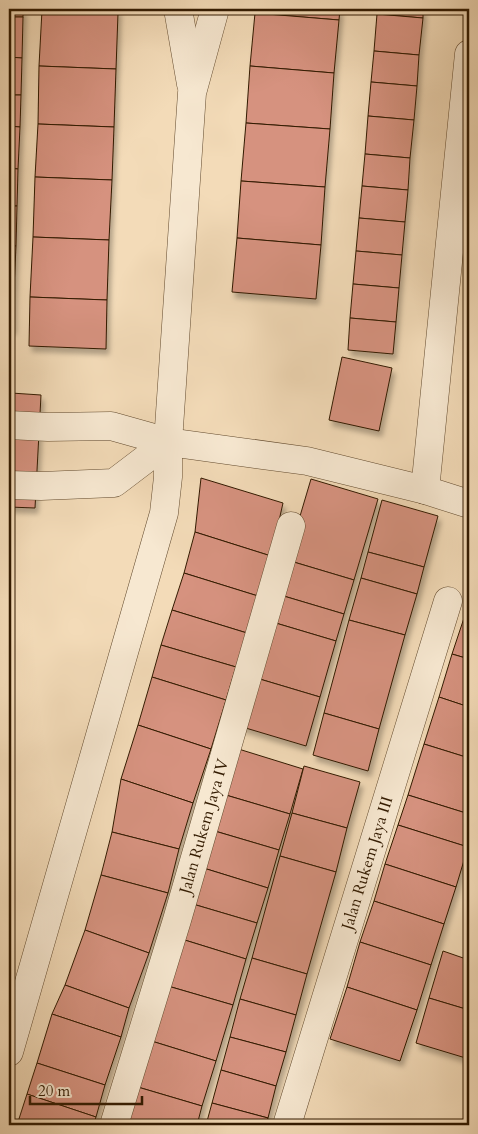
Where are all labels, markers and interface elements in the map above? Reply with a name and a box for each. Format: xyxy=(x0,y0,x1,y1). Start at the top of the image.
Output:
street label: Jalan Rukem Jaya IV xyxy=(174,756,234,898)
street label: Jalan Rukem Jaya III xyxy=(336,794,398,935)
scale bar xyxy=(30,1074,142,1106)
text: 20 m xyxy=(38,1081,70,1101)

